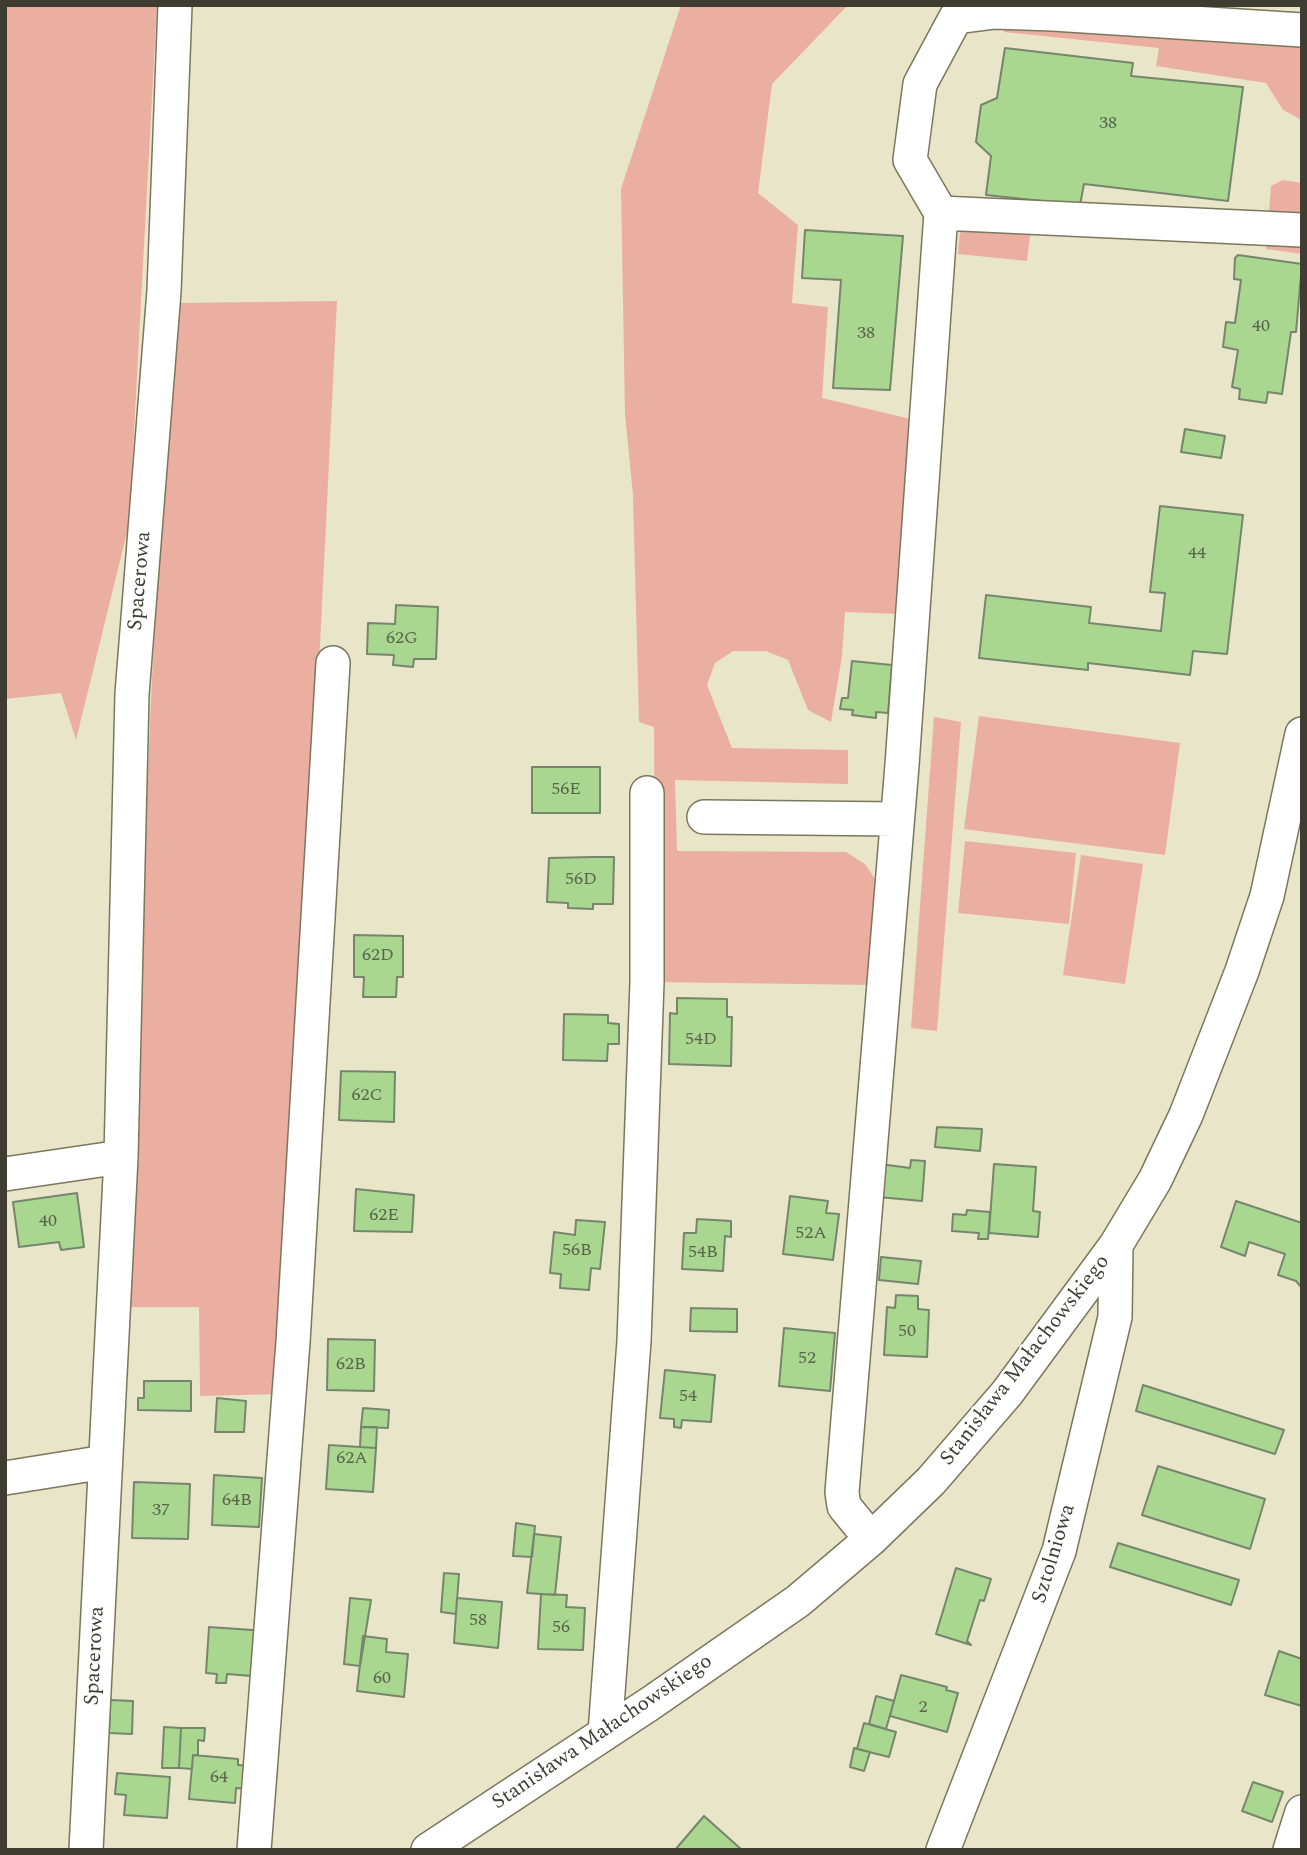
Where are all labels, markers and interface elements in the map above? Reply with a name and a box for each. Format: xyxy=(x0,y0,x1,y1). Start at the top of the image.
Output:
house number: 38 xyxy=(1099,113,1117,135)
house number: 40 xyxy=(1252,316,1270,338)
house number: 38 xyxy=(857,323,875,345)
street label: Spacerowa xyxy=(124,530,158,632)
house number: 44 xyxy=(1188,543,1206,565)
house number: 62G xyxy=(386,628,418,650)
house number: 56E xyxy=(551,779,581,801)
house number: 56D xyxy=(565,869,597,891)
house number: 62D xyxy=(362,945,394,967)
house number: 54D xyxy=(685,1029,717,1051)
house number: 62C xyxy=(351,1085,383,1107)
house number: 62E xyxy=(369,1205,399,1227)
house number: 40 xyxy=(39,1211,57,1233)
house number: 52A xyxy=(795,1223,827,1245)
house number: 56B xyxy=(562,1240,592,1262)
house number: 54B xyxy=(688,1242,718,1264)
street label: Stanisława Małachowskiego xyxy=(936,1251,1116,1471)
house number: 50 xyxy=(898,1321,916,1343)
house number: 52 xyxy=(798,1348,816,1370)
house number: 62B xyxy=(336,1354,366,1376)
house number: 54 xyxy=(679,1386,697,1408)
house number: 62A xyxy=(336,1448,368,1470)
house number: 64B xyxy=(222,1490,252,1512)
house number: 37 xyxy=(152,1500,170,1522)
street label: Sztolniowa xyxy=(1028,1501,1082,1607)
street label: Spacerowa xyxy=(81,1606,111,1706)
house number: 58 xyxy=(469,1610,487,1632)
house number: 56 xyxy=(552,1617,570,1639)
street label: Stanisława Małachowskiego xyxy=(488,1650,718,1816)
house number: 60 xyxy=(373,1668,391,1690)
house number: 2 xyxy=(919,1697,927,1719)
house number: 64 xyxy=(210,1767,228,1789)

